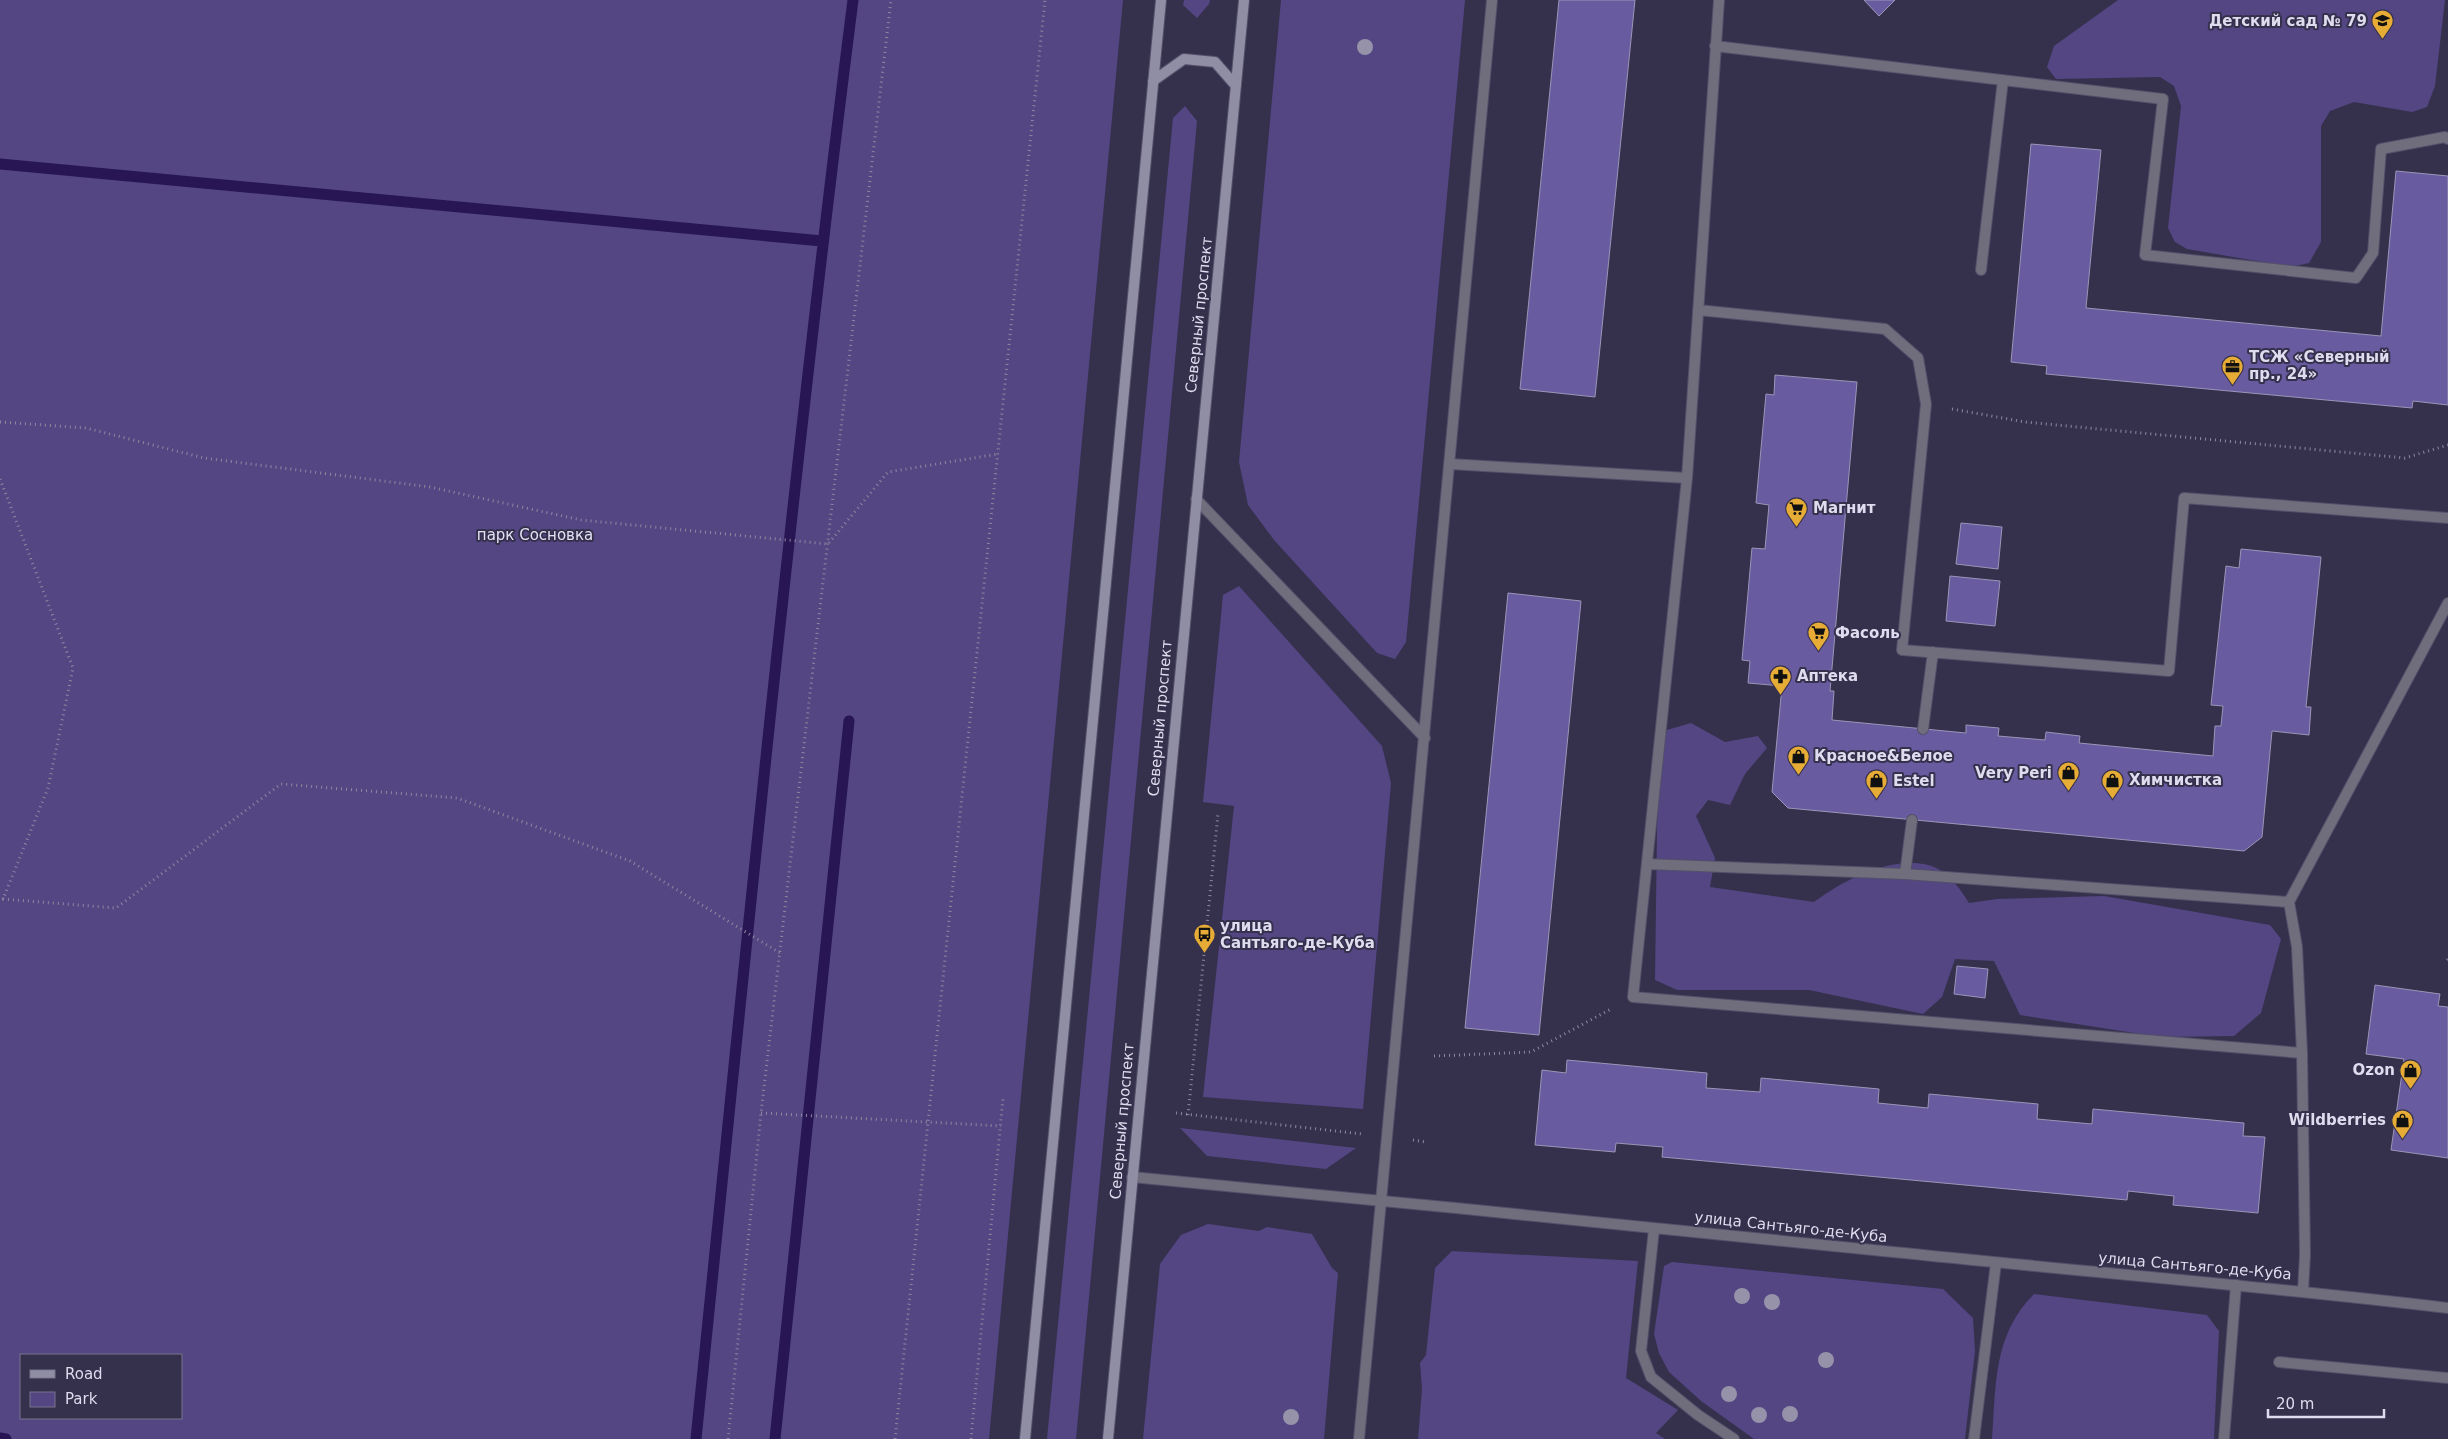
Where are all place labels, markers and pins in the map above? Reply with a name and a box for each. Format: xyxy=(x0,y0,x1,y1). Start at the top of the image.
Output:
school or university icon: Детский сад № 79 xyxy=(2371,9,2395,40)
place label: Детский сад № 79 xyxy=(2209,12,2367,30)
place label: ТСЖ «Северный пр., 24» xyxy=(2249,348,2390,383)
office icon: ТСЖ «Северный пр., 24» xyxy=(2221,354,2245,385)
supermarket icon: Магнит xyxy=(1785,496,1809,527)
place label: Магнит xyxy=(1813,499,1876,517)
supermarket icon: Фасоль xyxy=(1807,621,1831,652)
place label: Фасоль xyxy=(1835,624,1900,642)
pharmacy icon: Аптека xyxy=(1769,664,1793,695)
place label: Аптека xyxy=(1797,667,1858,685)
shop icon: Красное&Белое xyxy=(1786,744,1810,775)
place label: Красное&Белое xyxy=(1814,747,1953,765)
shop icon: Very Peri xyxy=(2056,761,2080,792)
place label: Very Peri xyxy=(1975,764,2052,782)
shop icon: Химчистка xyxy=(2101,768,2125,799)
shop icon: Estel xyxy=(1865,769,1889,800)
place label: Химчистка xyxy=(2129,771,2222,789)
place label: Estel xyxy=(1893,772,1935,790)
place label: улица Сантьяго-де-Куба xyxy=(1220,917,1375,952)
bus stop icon: улица Сантьяго-де-Куба xyxy=(1192,923,1216,954)
shop icon: Ozon xyxy=(2399,1058,2423,1089)
place label: Ozon xyxy=(2353,1061,2395,1079)
shop icon: Wildberries xyxy=(2390,1108,2414,1139)
place label: Wildberries xyxy=(2288,1111,2386,1129)

